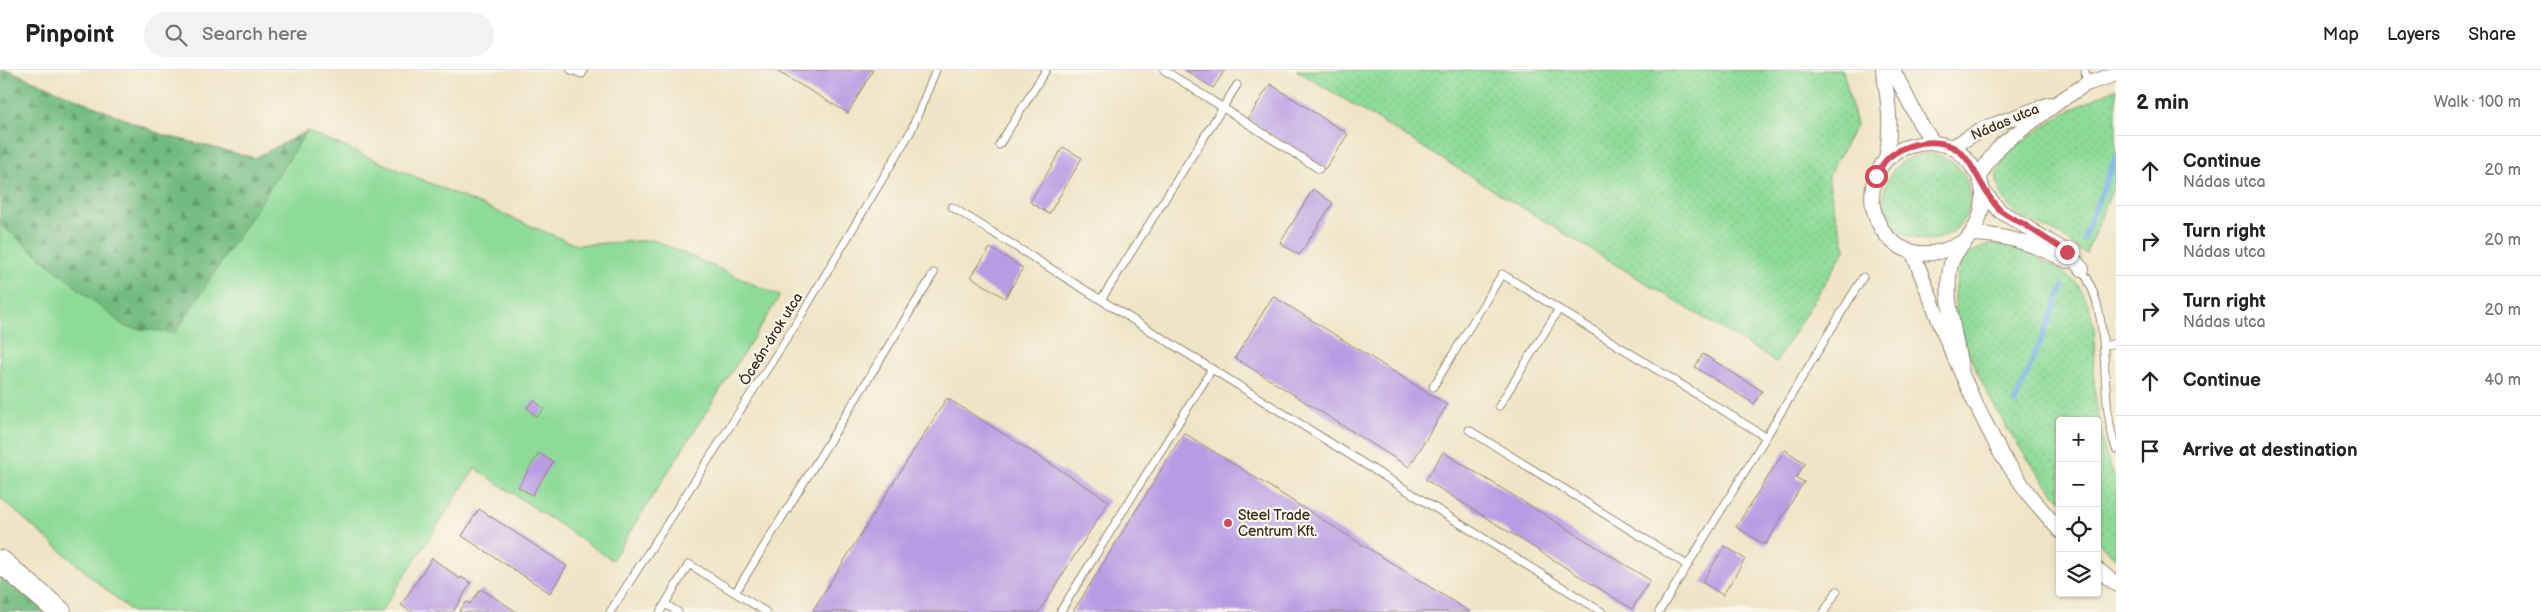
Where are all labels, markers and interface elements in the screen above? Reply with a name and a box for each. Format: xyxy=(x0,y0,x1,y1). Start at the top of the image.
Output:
search box xyxy=(144,12,494,57)
text: Pinpoint xyxy=(25,20,114,49)
icon: search xyxy=(162,21,190,49)
text: Search here xyxy=(202,23,307,46)
text: Map xyxy=(2323,24,2359,45)
text: Layers xyxy=(2387,24,2440,45)
text: Share xyxy=(2468,24,2516,45)
text: 2 min xyxy=(2136,90,2189,115)
text: Walk · 100 m xyxy=(2434,93,2521,112)
street label: Nádas utca xyxy=(1968,100,2042,144)
text: Continue xyxy=(2183,150,2261,173)
icon: ahead xyxy=(2136,157,2164,185)
text: 20 m xyxy=(2485,161,2521,180)
route start xyxy=(1865,165,1888,188)
text: Nádas utca xyxy=(2183,173,2265,192)
text: Turn right xyxy=(2183,220,2266,243)
icon: right xyxy=(2136,227,2164,255)
text: 20 m xyxy=(2485,231,2521,250)
route end xyxy=(2056,241,2079,264)
text: Nádas utca xyxy=(2183,243,2265,262)
street label: Óceán-árok utca xyxy=(735,289,806,388)
text: Turn right xyxy=(2183,290,2266,313)
icon: right xyxy=(2136,297,2164,325)
text: 20 m xyxy=(2485,301,2521,320)
text: Nádas utca xyxy=(2183,313,2265,332)
icon: ahead xyxy=(2136,367,2164,395)
text: Continue xyxy=(2183,369,2261,392)
text: 40 m xyxy=(2484,371,2521,390)
map controls xyxy=(2056,417,2101,597)
button: + xyxy=(2056,417,2101,462)
icon: arrive xyxy=(2136,437,2164,465)
text: Arrive at destination xyxy=(2183,439,2358,462)
button: − xyxy=(2056,462,2101,507)
place label: Steel Trade Centrum Kft. xyxy=(1238,507,1317,540)
button: locate xyxy=(2056,507,2101,552)
marker: Steel Trade Centrum Kft. xyxy=(1222,517,1234,529)
button: layers xyxy=(2056,552,2101,597)

